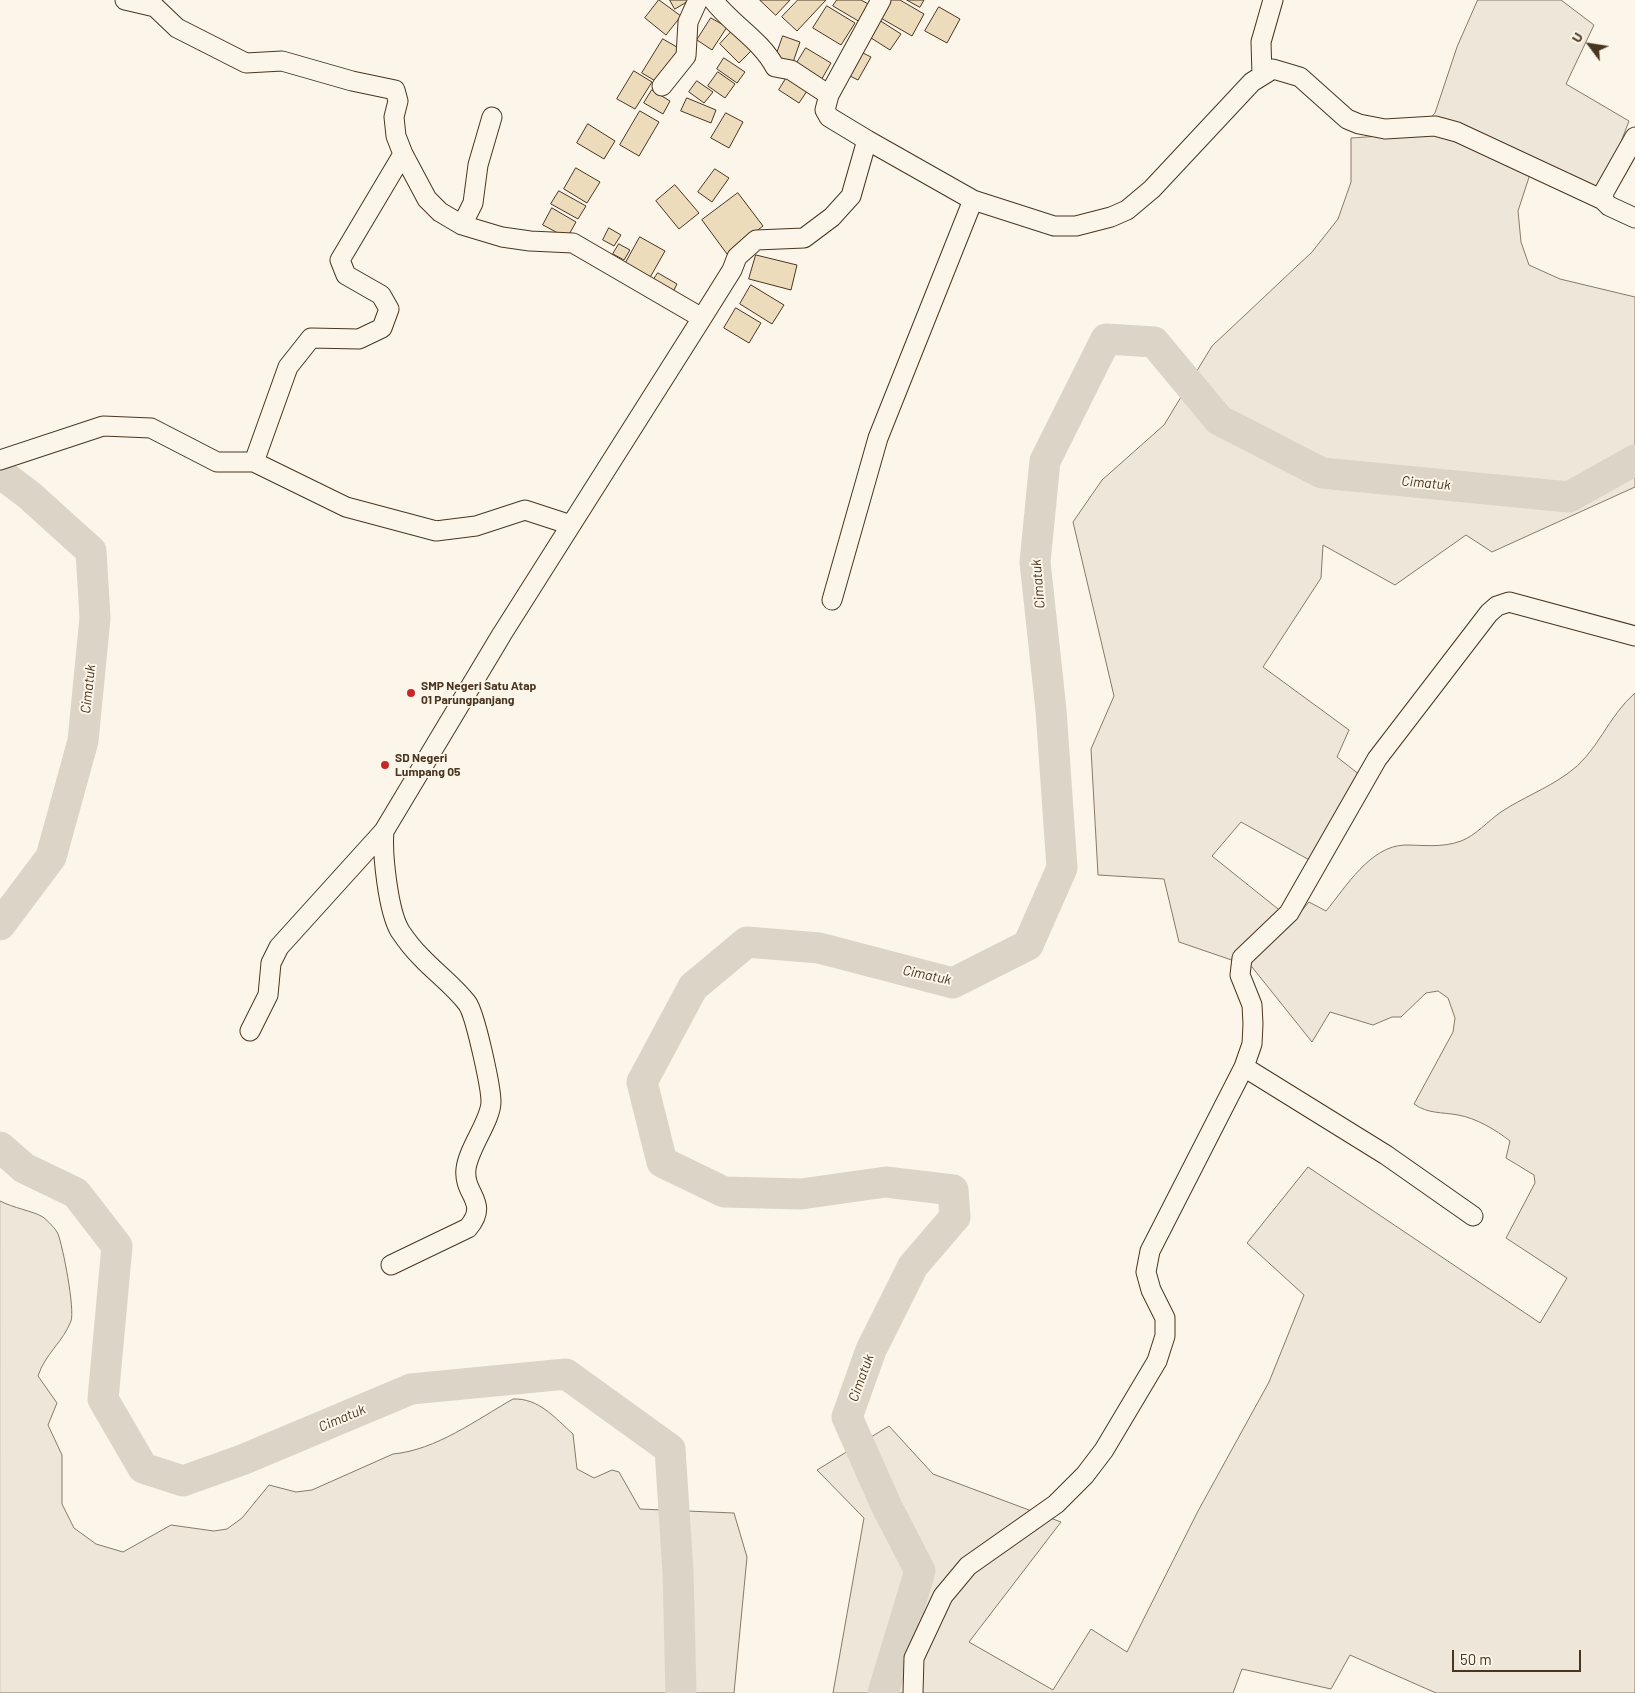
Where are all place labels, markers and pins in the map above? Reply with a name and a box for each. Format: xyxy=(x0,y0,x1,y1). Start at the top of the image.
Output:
place label: SMP Negeri Satu Atap 01 Parungpanjang xyxy=(421,679,536,707)
marker: SMP Negeri Satu Atap 01 Parungpanjang xyxy=(405,687,417,699)
place label: SD Negeri Lumpang 05 xyxy=(395,751,461,779)
marker: SD Negeri Lumpang 05 xyxy=(379,759,391,771)

